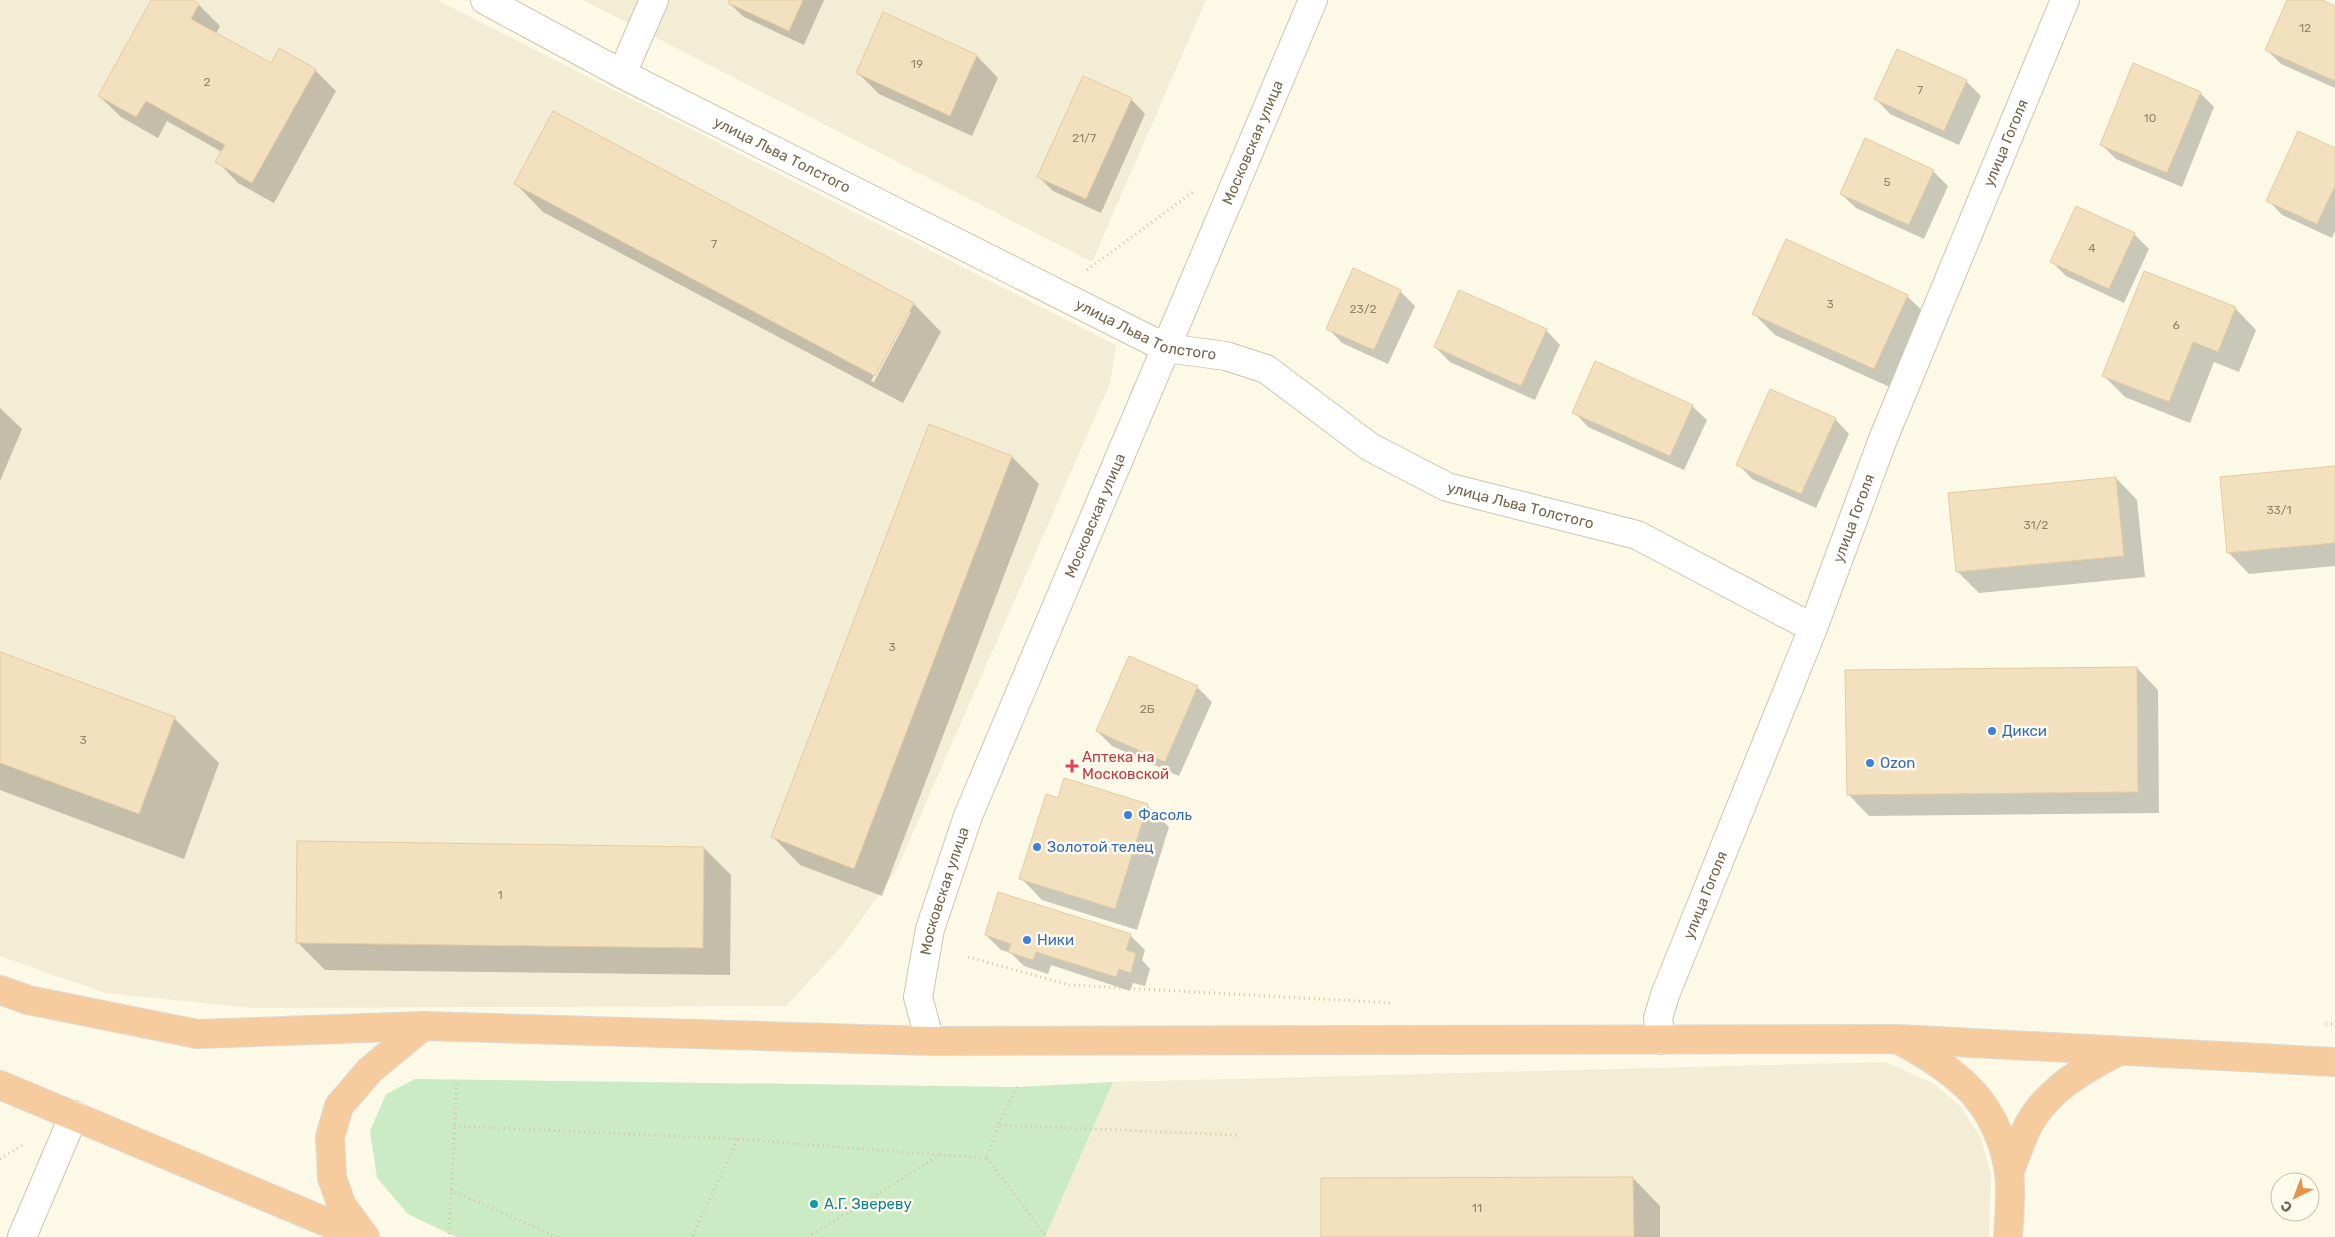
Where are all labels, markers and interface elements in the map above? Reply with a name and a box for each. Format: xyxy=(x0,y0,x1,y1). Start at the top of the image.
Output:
house number: 12 xyxy=(2299,21,2311,35)
house number: 19 xyxy=(911,57,923,71)
house number: 2 xyxy=(203,75,211,89)
street label: Московская улица xyxy=(1218,78,1287,207)
house number: 7 xyxy=(1917,83,1923,97)
street label: улица Гоголя xyxy=(1980,96,2032,189)
house number: 10 xyxy=(2144,111,2156,125)
street label: улица Льва Толстого xyxy=(711,113,853,197)
house number: 21/7 xyxy=(1072,131,1096,145)
house number: 5 xyxy=(1883,175,1891,189)
house number: 7 xyxy=(711,237,717,251)
house number: 4 xyxy=(2088,241,2096,255)
street label: улица Льва Толстого xyxy=(1072,295,1217,364)
house number: 3 xyxy=(1826,297,1834,311)
house number: 23/2 xyxy=(1350,302,1376,316)
house number: 6 xyxy=(2172,318,2180,332)
street label: Московская улица xyxy=(1061,451,1129,580)
street label: улица Гоголя xyxy=(1829,471,1878,565)
street label: улица Льва Толстого xyxy=(1445,478,1596,533)
house number: 33/1 xyxy=(2266,503,2292,517)
house number: 31/2 xyxy=(2024,518,2048,532)
house number: 3 xyxy=(888,640,896,654)
house number: 2Б xyxy=(1140,702,1155,716)
place label: Дикси xyxy=(2002,722,2047,740)
marker: Дикси xyxy=(1986,725,1998,737)
house number: 3 xyxy=(79,733,87,747)
place label: Аптека на Московской xyxy=(1082,748,1169,783)
place label: Ozon xyxy=(1880,754,1915,772)
marker: Ozon xyxy=(1864,757,1876,769)
marker: Аптека на Московской xyxy=(1066,760,1078,772)
place label: Фасоль xyxy=(1138,806,1193,824)
marker: Фасоль xyxy=(1122,809,1134,821)
street label: Московская улица xyxy=(917,825,973,956)
place label: Золотой телец xyxy=(1047,838,1154,856)
marker: Золотой телец xyxy=(1031,841,1043,853)
street label: улица Гоголя xyxy=(1680,849,1731,942)
house number: 1 xyxy=(497,888,503,902)
place label: Ники xyxy=(1037,931,1074,949)
marker: Ники xyxy=(1021,934,1033,946)
north arrow xyxy=(2270,1172,2320,1222)
place label: А.Г. Звереву xyxy=(824,1195,912,1213)
text: С xyxy=(2277,1197,2296,1216)
marker: А.Г. Звереву xyxy=(808,1198,820,1210)
house number: 11 xyxy=(1472,1201,1482,1215)

